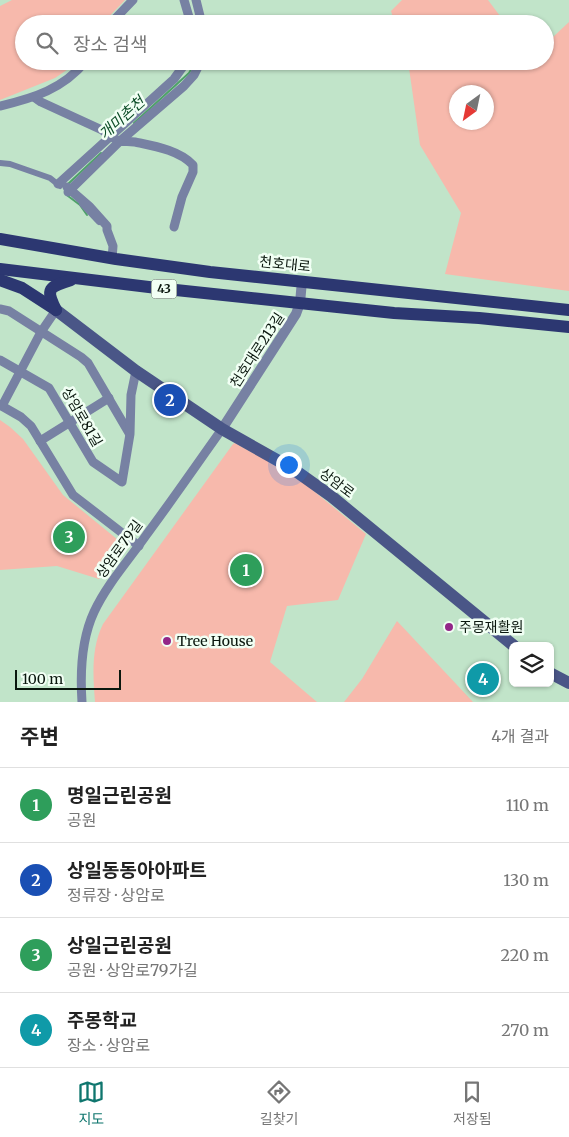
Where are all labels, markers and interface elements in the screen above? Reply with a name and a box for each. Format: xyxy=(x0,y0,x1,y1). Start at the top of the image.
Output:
search box xyxy=(15,15,554,70)
icon: search xyxy=(33,29,61,57)
text: 장소 검색 xyxy=(73,32,147,56)
north arrow xyxy=(449,85,494,130)
water label: 개미촌천 xyxy=(95,91,150,143)
street label: 천호대로 xyxy=(258,252,312,276)
road number: 43 xyxy=(152,280,176,298)
street label: 천호대로213길 xyxy=(226,309,288,391)
pin: 2 xyxy=(154,381,186,419)
street label: 상암로81길 xyxy=(58,384,106,450)
your location xyxy=(276,452,302,478)
street label: 상암로 xyxy=(316,464,358,502)
street label: 상암로79길 xyxy=(92,516,146,582)
pin: 3 xyxy=(53,518,85,556)
pin: 1 xyxy=(230,551,262,589)
place label: 주몽재활원 xyxy=(459,618,523,636)
marker: 주몽재활원 xyxy=(443,621,455,633)
place label: Tree House xyxy=(177,632,253,650)
marker: Tree House xyxy=(161,635,173,647)
map controls xyxy=(509,642,554,687)
button: layers xyxy=(509,642,554,687)
pin: 4 xyxy=(467,660,499,698)
scale bar xyxy=(15,667,121,690)
text: 100 m xyxy=(22,670,63,688)
text: 주변 xyxy=(20,723,59,750)
text: 4개 결과 xyxy=(491,726,549,746)
text: 명일근린공원 xyxy=(67,783,172,807)
text: 1 xyxy=(32,795,40,815)
text: 110 m xyxy=(506,795,549,815)
text: 공원 xyxy=(67,810,96,830)
text: 상일동동아아파트 xyxy=(67,858,207,882)
text: 2 xyxy=(31,870,41,890)
text: 130 m xyxy=(503,870,549,890)
text: 정류장 · 상암로 xyxy=(67,885,165,905)
text: 상일근린공원 xyxy=(67,933,172,957)
text: 3 xyxy=(31,945,41,965)
text: 220 m xyxy=(501,945,549,965)
text: 공원 · 상암로79가길 xyxy=(67,960,198,980)
text: 주몽학교 xyxy=(67,1008,137,1032)
text: 4 xyxy=(31,1020,41,1040)
text: 270 m xyxy=(501,1020,549,1040)
text: 장소 · 상암로 xyxy=(67,1035,150,1055)
tab: 지도 xyxy=(77,1078,105,1128)
tab: 길찾기 xyxy=(260,1078,298,1128)
tab: 저장됨 xyxy=(453,1078,492,1128)

